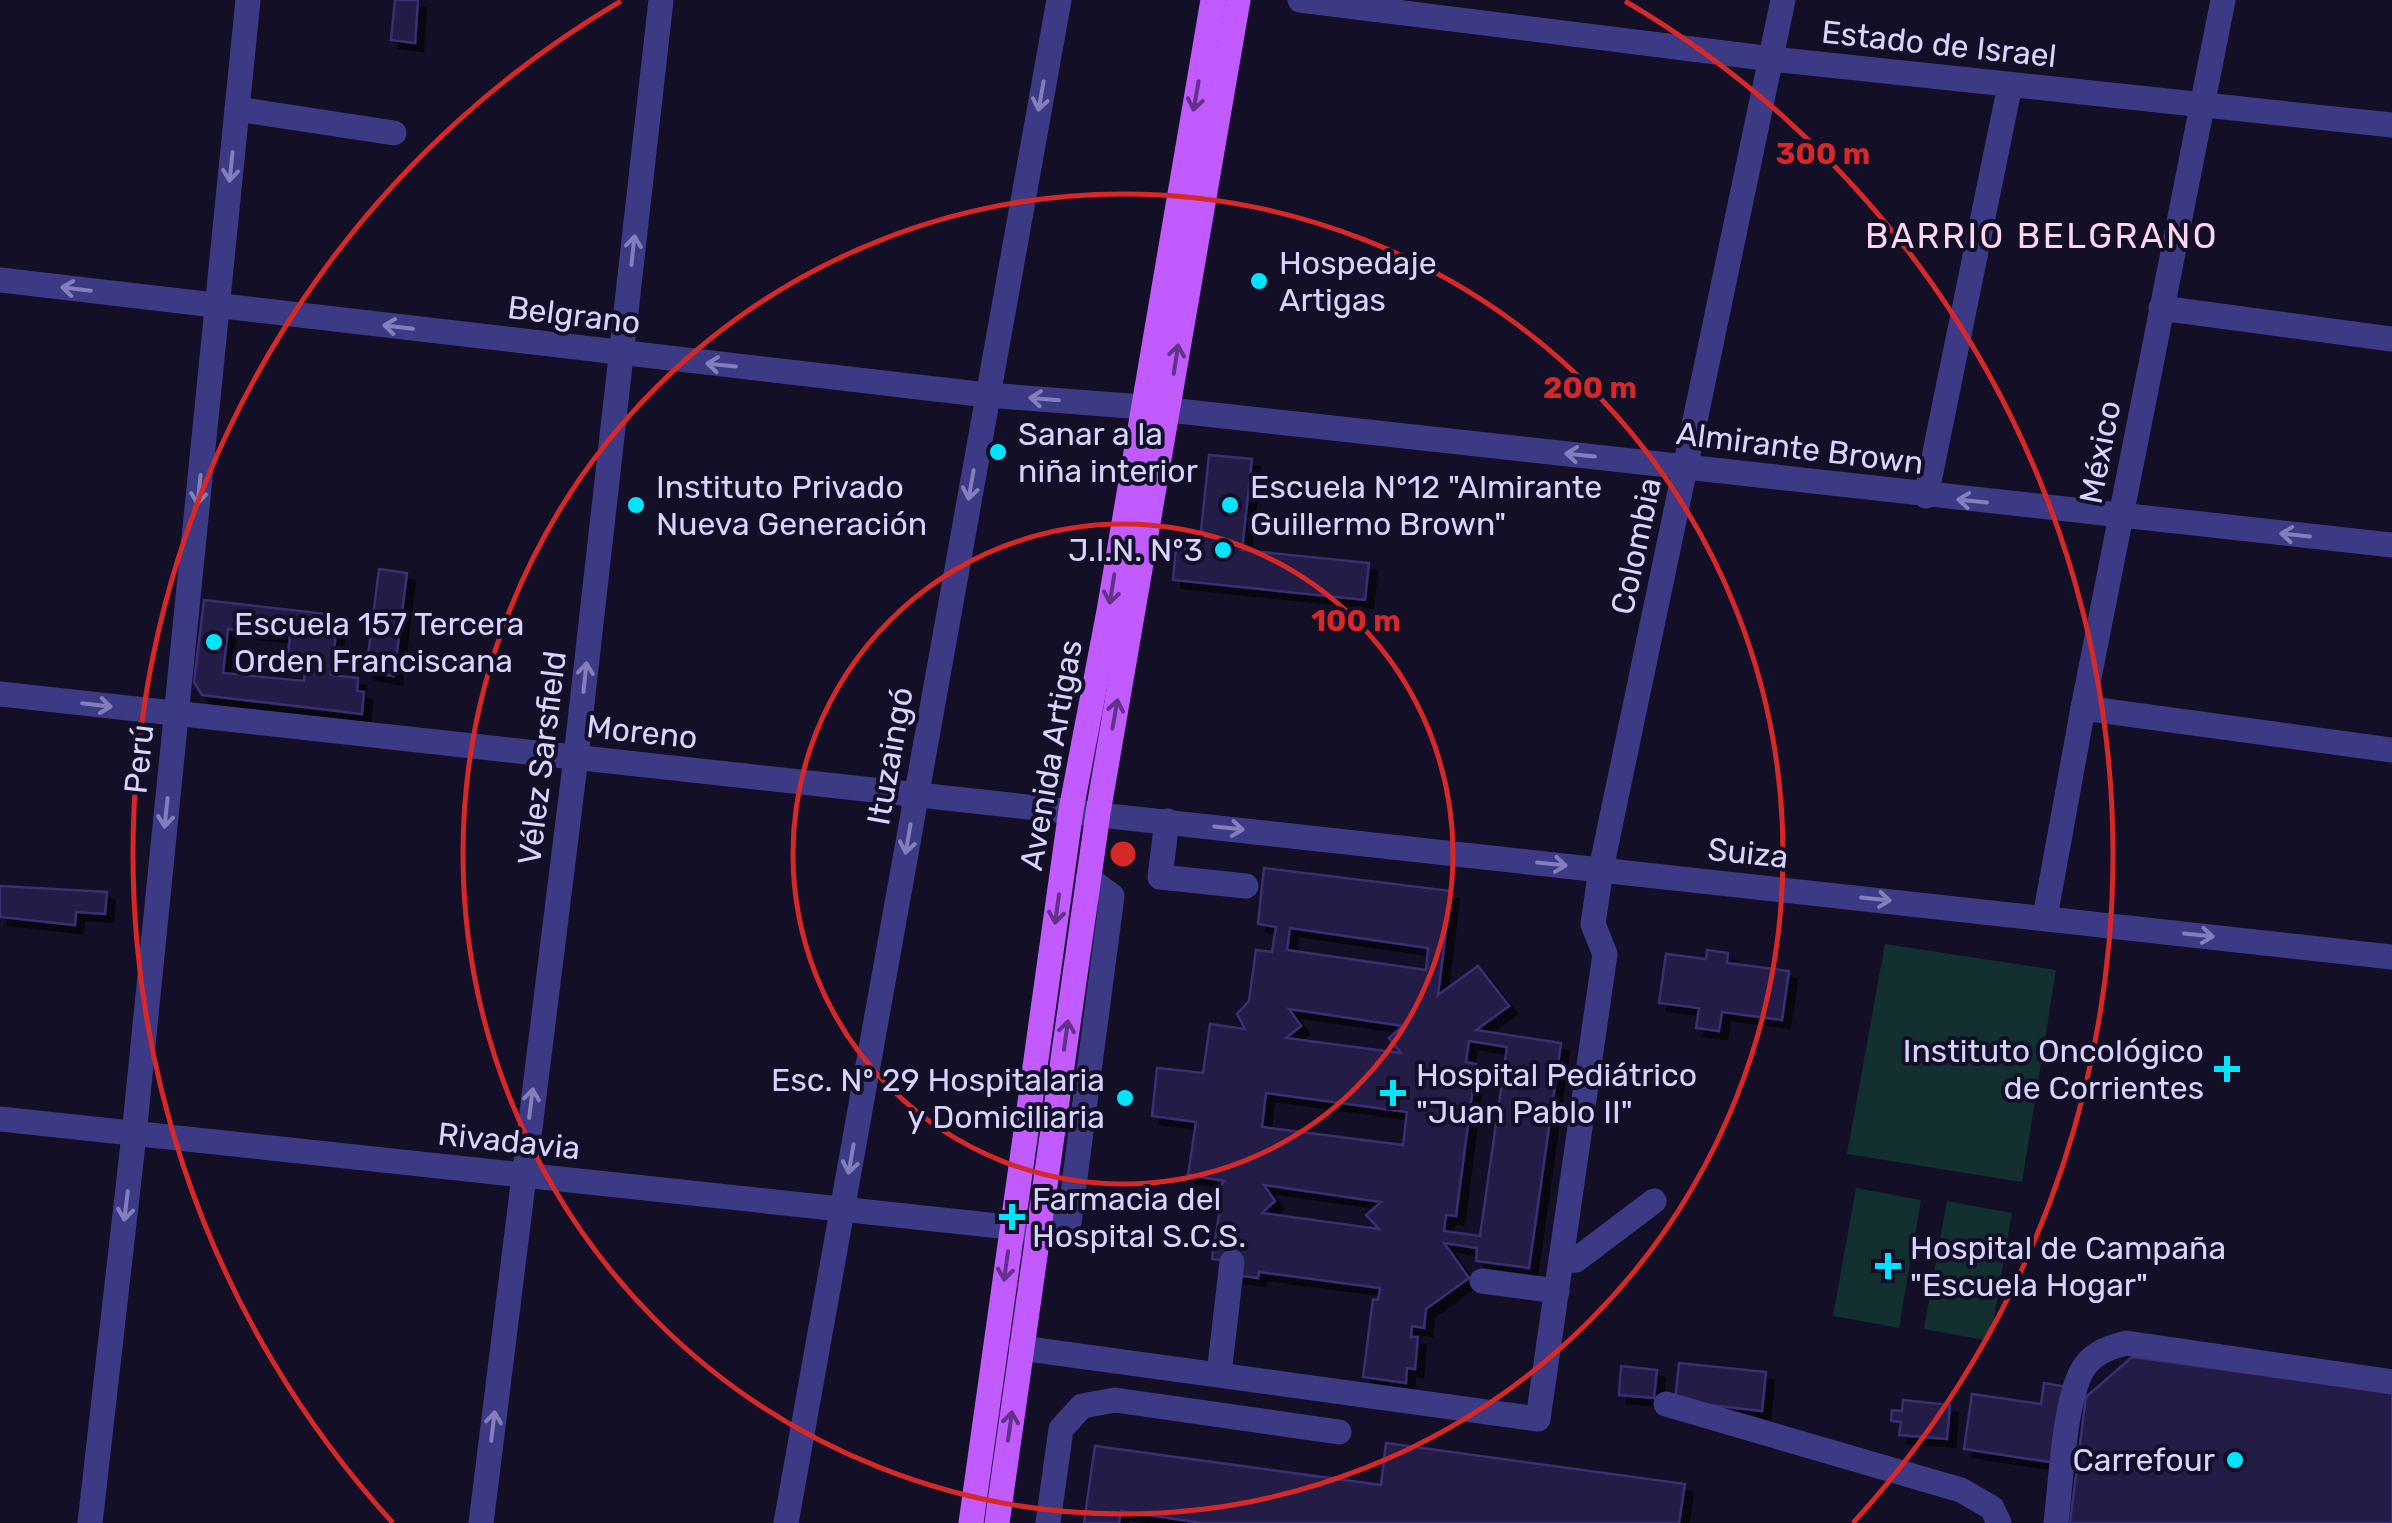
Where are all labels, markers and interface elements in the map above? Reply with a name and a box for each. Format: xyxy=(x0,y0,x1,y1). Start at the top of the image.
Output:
street label: Estado de Israel xyxy=(1820,13,2058,75)
one-way arrow xyxy=(1031,79,1050,112)
one-way arrow xyxy=(1186,79,1205,112)
text: 300 m xyxy=(1776,136,1870,172)
one-way arrow xyxy=(222,150,241,182)
district label: BARRIO BELGRANO xyxy=(1865,215,2219,257)
one-way arrow xyxy=(624,234,643,266)
place label: Hospedaje Artigas xyxy=(1279,244,1437,319)
marker: Hospedaje Artigas xyxy=(1248,270,1270,292)
one-way arrow xyxy=(60,279,92,298)
street label: Belgrano xyxy=(505,288,643,342)
one-way arrow xyxy=(383,317,415,336)
one-way arrow xyxy=(1168,344,1186,376)
one-way arrow xyxy=(706,355,738,374)
text: 200 m xyxy=(1543,370,1637,406)
one-way arrow xyxy=(1029,390,1061,409)
street label: México xyxy=(2071,397,2129,507)
street label: Almirante Brown xyxy=(1674,414,1926,482)
place label: Sanar a la niña interior xyxy=(1018,415,1198,490)
marker: Sanar a la niña interior xyxy=(987,441,1009,463)
one-way arrow xyxy=(1564,445,1596,464)
place label: Instituto Privado Nueva Generación xyxy=(656,468,927,543)
one-way arrow xyxy=(961,468,980,500)
place label: Escuela Nº12 "Almirante Guillermo Brown" xyxy=(1250,468,1602,543)
one-way arrow xyxy=(189,473,208,506)
street label: Colombia xyxy=(1603,474,1669,618)
one-way arrow xyxy=(1956,491,1988,510)
marker: Instituto Privado Nueva Generación xyxy=(625,494,647,516)
marker: Escuela Nº12 "Almirante Guillermo Brown" xyxy=(1219,494,1241,516)
one-way arrow xyxy=(2279,525,2312,544)
place label: J.I.N. Nº3 xyxy=(1068,531,1203,569)
marker: J.I.N. Nº3 xyxy=(1212,539,1234,561)
one-way arrow xyxy=(1103,572,1121,605)
text: 100 m xyxy=(1311,603,1401,639)
place label: Escuela 157 Tercera Orden Franciscana xyxy=(234,605,524,680)
marker: Escuela 157 Tercera Orden Franciscana xyxy=(203,631,225,653)
street label: Avenida Artigas xyxy=(1012,637,1090,873)
street label: Vélez Sarsfield xyxy=(510,649,574,867)
one-way arrow xyxy=(576,661,595,693)
street label: Ituzaingó xyxy=(859,684,921,828)
one-way arrow xyxy=(80,696,112,715)
one-way arrow xyxy=(1106,698,1125,731)
street label: Moreno xyxy=(585,707,699,757)
street label: Perú xyxy=(116,722,162,796)
one-way arrow xyxy=(156,797,175,829)
one-way arrow xyxy=(1213,819,1245,838)
one-way arrow xyxy=(898,822,917,854)
street label: Suiza xyxy=(1706,830,1790,876)
centre of rings xyxy=(1105,836,1141,872)
one-way arrow xyxy=(1536,855,1568,874)
one-way arrow xyxy=(1859,890,1891,909)
one-way arrow xyxy=(1048,893,1066,925)
one-way arrow xyxy=(2182,926,2214,945)
one-way arrow xyxy=(1057,1020,1075,1052)
place label: Instituto Oncológico de Corrientes xyxy=(1903,1032,2204,1107)
place label: Hospital Pediátrico "Juan Pablo II" xyxy=(1416,1056,1697,1131)
marker: Instituto Oncológico de Corrientes xyxy=(2214,1056,2240,1082)
place label: Esc. Nº 29 Hospitalaria y Domiciliaria xyxy=(771,1061,1105,1136)
marker: Hospital Pediátrico "Juan Pablo II" xyxy=(1380,1080,1406,1106)
marker: Esc. Nº 29 Hospitalaria y Domiciliaria xyxy=(1114,1087,1136,1109)
one-way arrow xyxy=(522,1088,541,1120)
street label: Rivadavia xyxy=(436,1115,582,1167)
one-way arrow xyxy=(841,1142,860,1175)
place label: Farmacia del Hospital S.C.S. xyxy=(1032,1180,1246,1255)
one-way arrow xyxy=(116,1190,135,1222)
marker: Farmacia del Hospital S.C.S. xyxy=(1001,1206,1023,1228)
place label: Hospital de Campaña "Escuela Hogar" xyxy=(1910,1229,2226,1304)
one-way arrow xyxy=(996,1249,1015,1281)
marker: Hospital de Campaña "Escuela Hogar" xyxy=(1875,1253,1901,1279)
one-way arrow xyxy=(484,1411,503,1443)
one-way arrow xyxy=(1001,1411,1020,1443)
place label: Carrefour xyxy=(2072,1441,2215,1479)
marker: Carrefour xyxy=(2224,1449,2246,1471)

